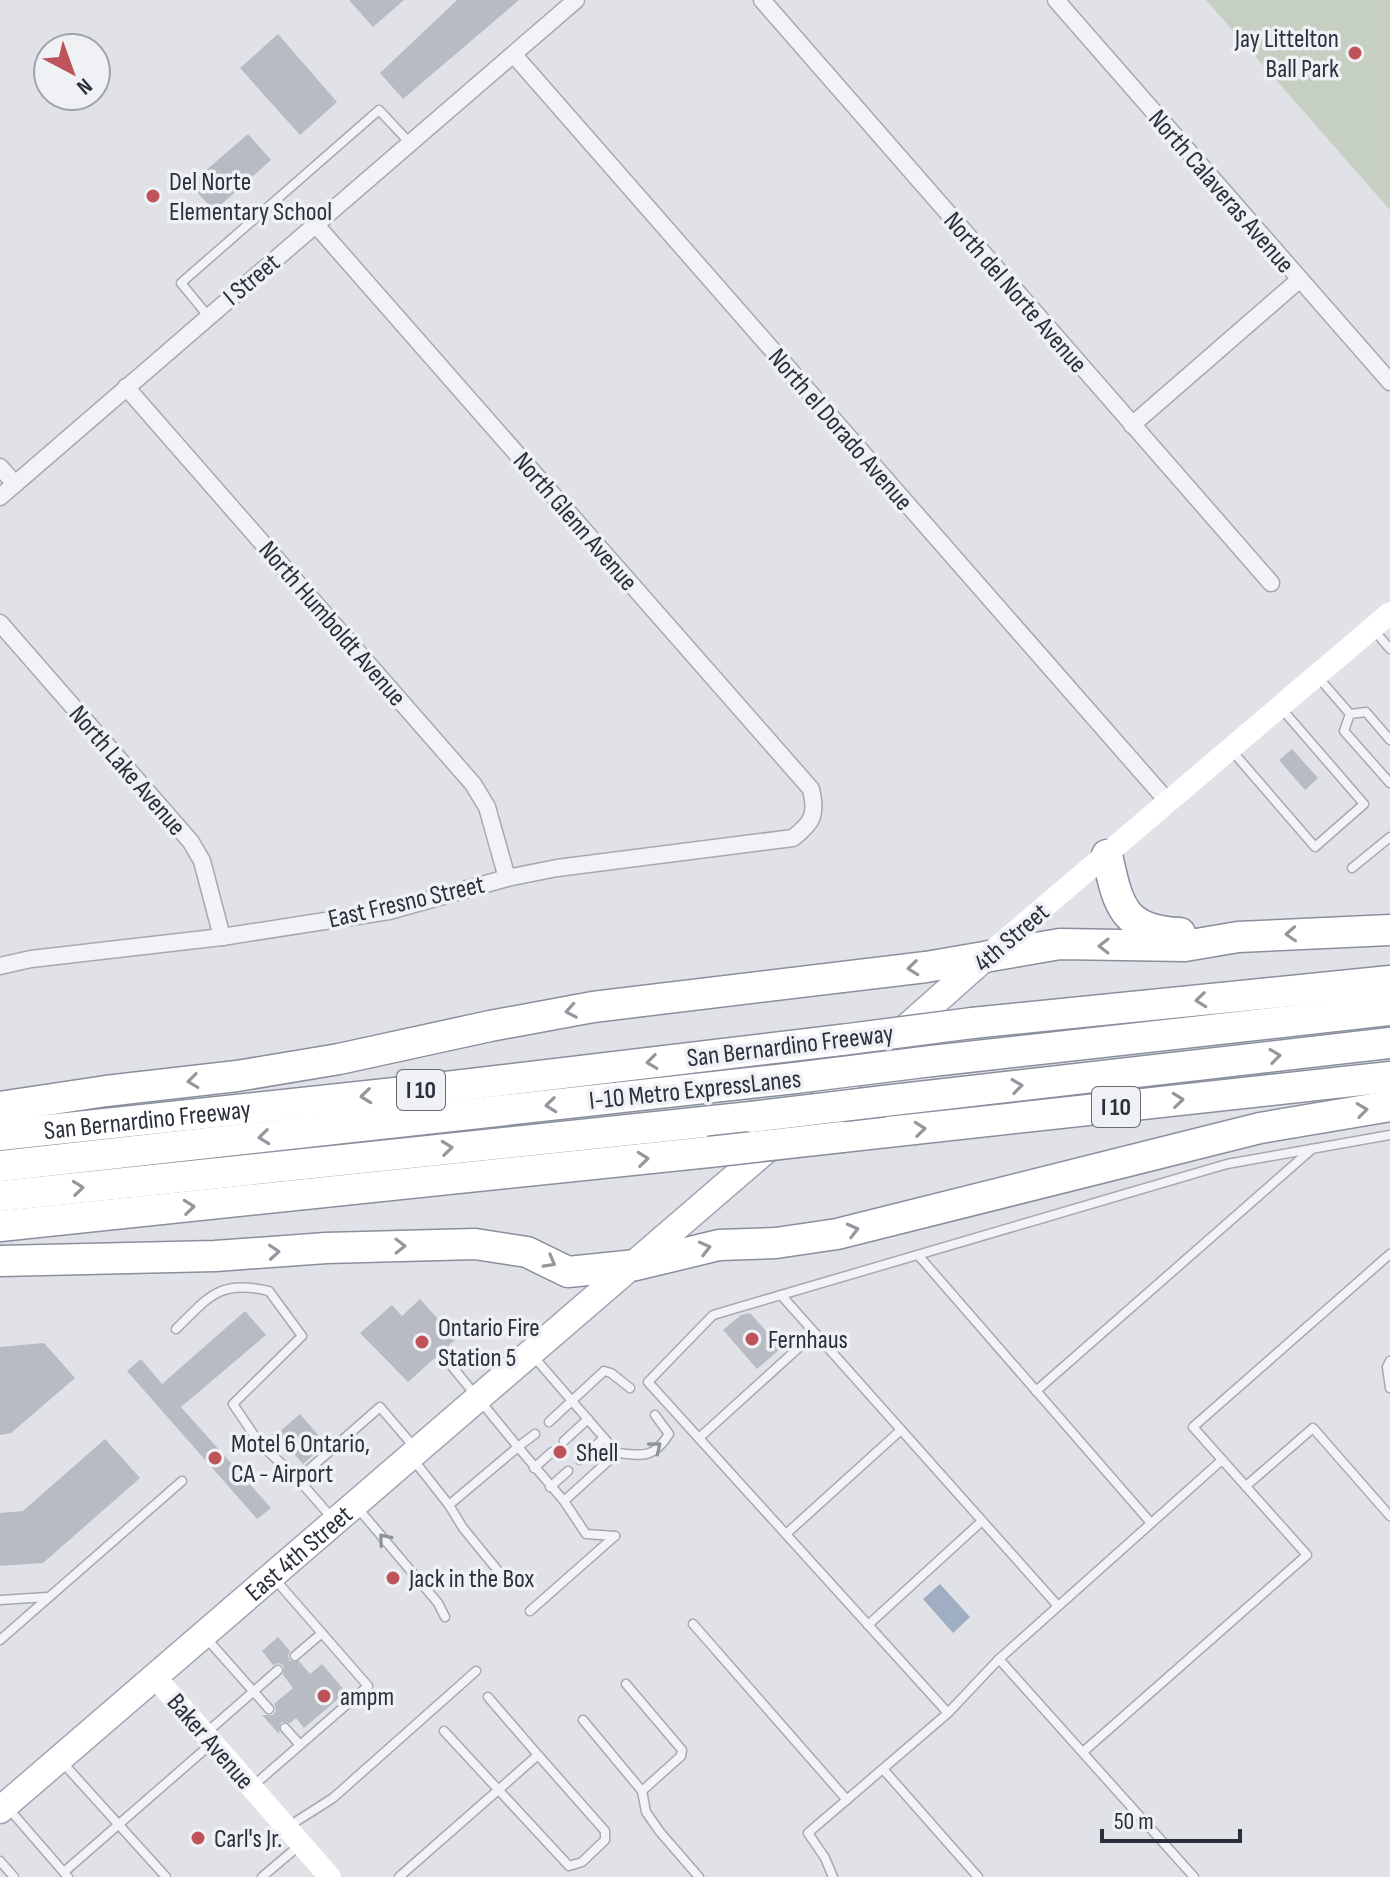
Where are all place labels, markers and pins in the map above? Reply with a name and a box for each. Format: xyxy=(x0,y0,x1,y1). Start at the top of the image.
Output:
place label: Jay Littelton Ball Park xyxy=(1234,24,1339,85)
marker: Jay Littelton Ball Park xyxy=(1346,44,1364,62)
place label: Del Norte Elementary School xyxy=(169,167,332,228)
marker: Del Norte Elementary School xyxy=(144,187,162,205)
place label: Ontario Fire Station 5 xyxy=(438,1313,540,1374)
place label: Fernhaus xyxy=(768,1325,848,1356)
marker: Fernhaus xyxy=(743,1330,761,1348)
marker: Ontario Fire Station 5 xyxy=(413,1333,431,1351)
place label: Motel 6 Ontario, CA - Airport xyxy=(231,1429,370,1490)
place label: Shell xyxy=(576,1438,618,1469)
marker: Shell xyxy=(551,1443,569,1461)
marker: Motel 6 Ontario, CA - Airport xyxy=(206,1449,224,1467)
place label: Jack in the Box xyxy=(408,1564,535,1595)
marker: Jack in the Box xyxy=(384,1569,402,1587)
place label: ampm xyxy=(340,1682,394,1713)
marker: ampm xyxy=(315,1687,333,1705)
place label: Carl's Jr. xyxy=(214,1824,282,1855)
marker: Carl's Jr. xyxy=(189,1829,207,1847)

